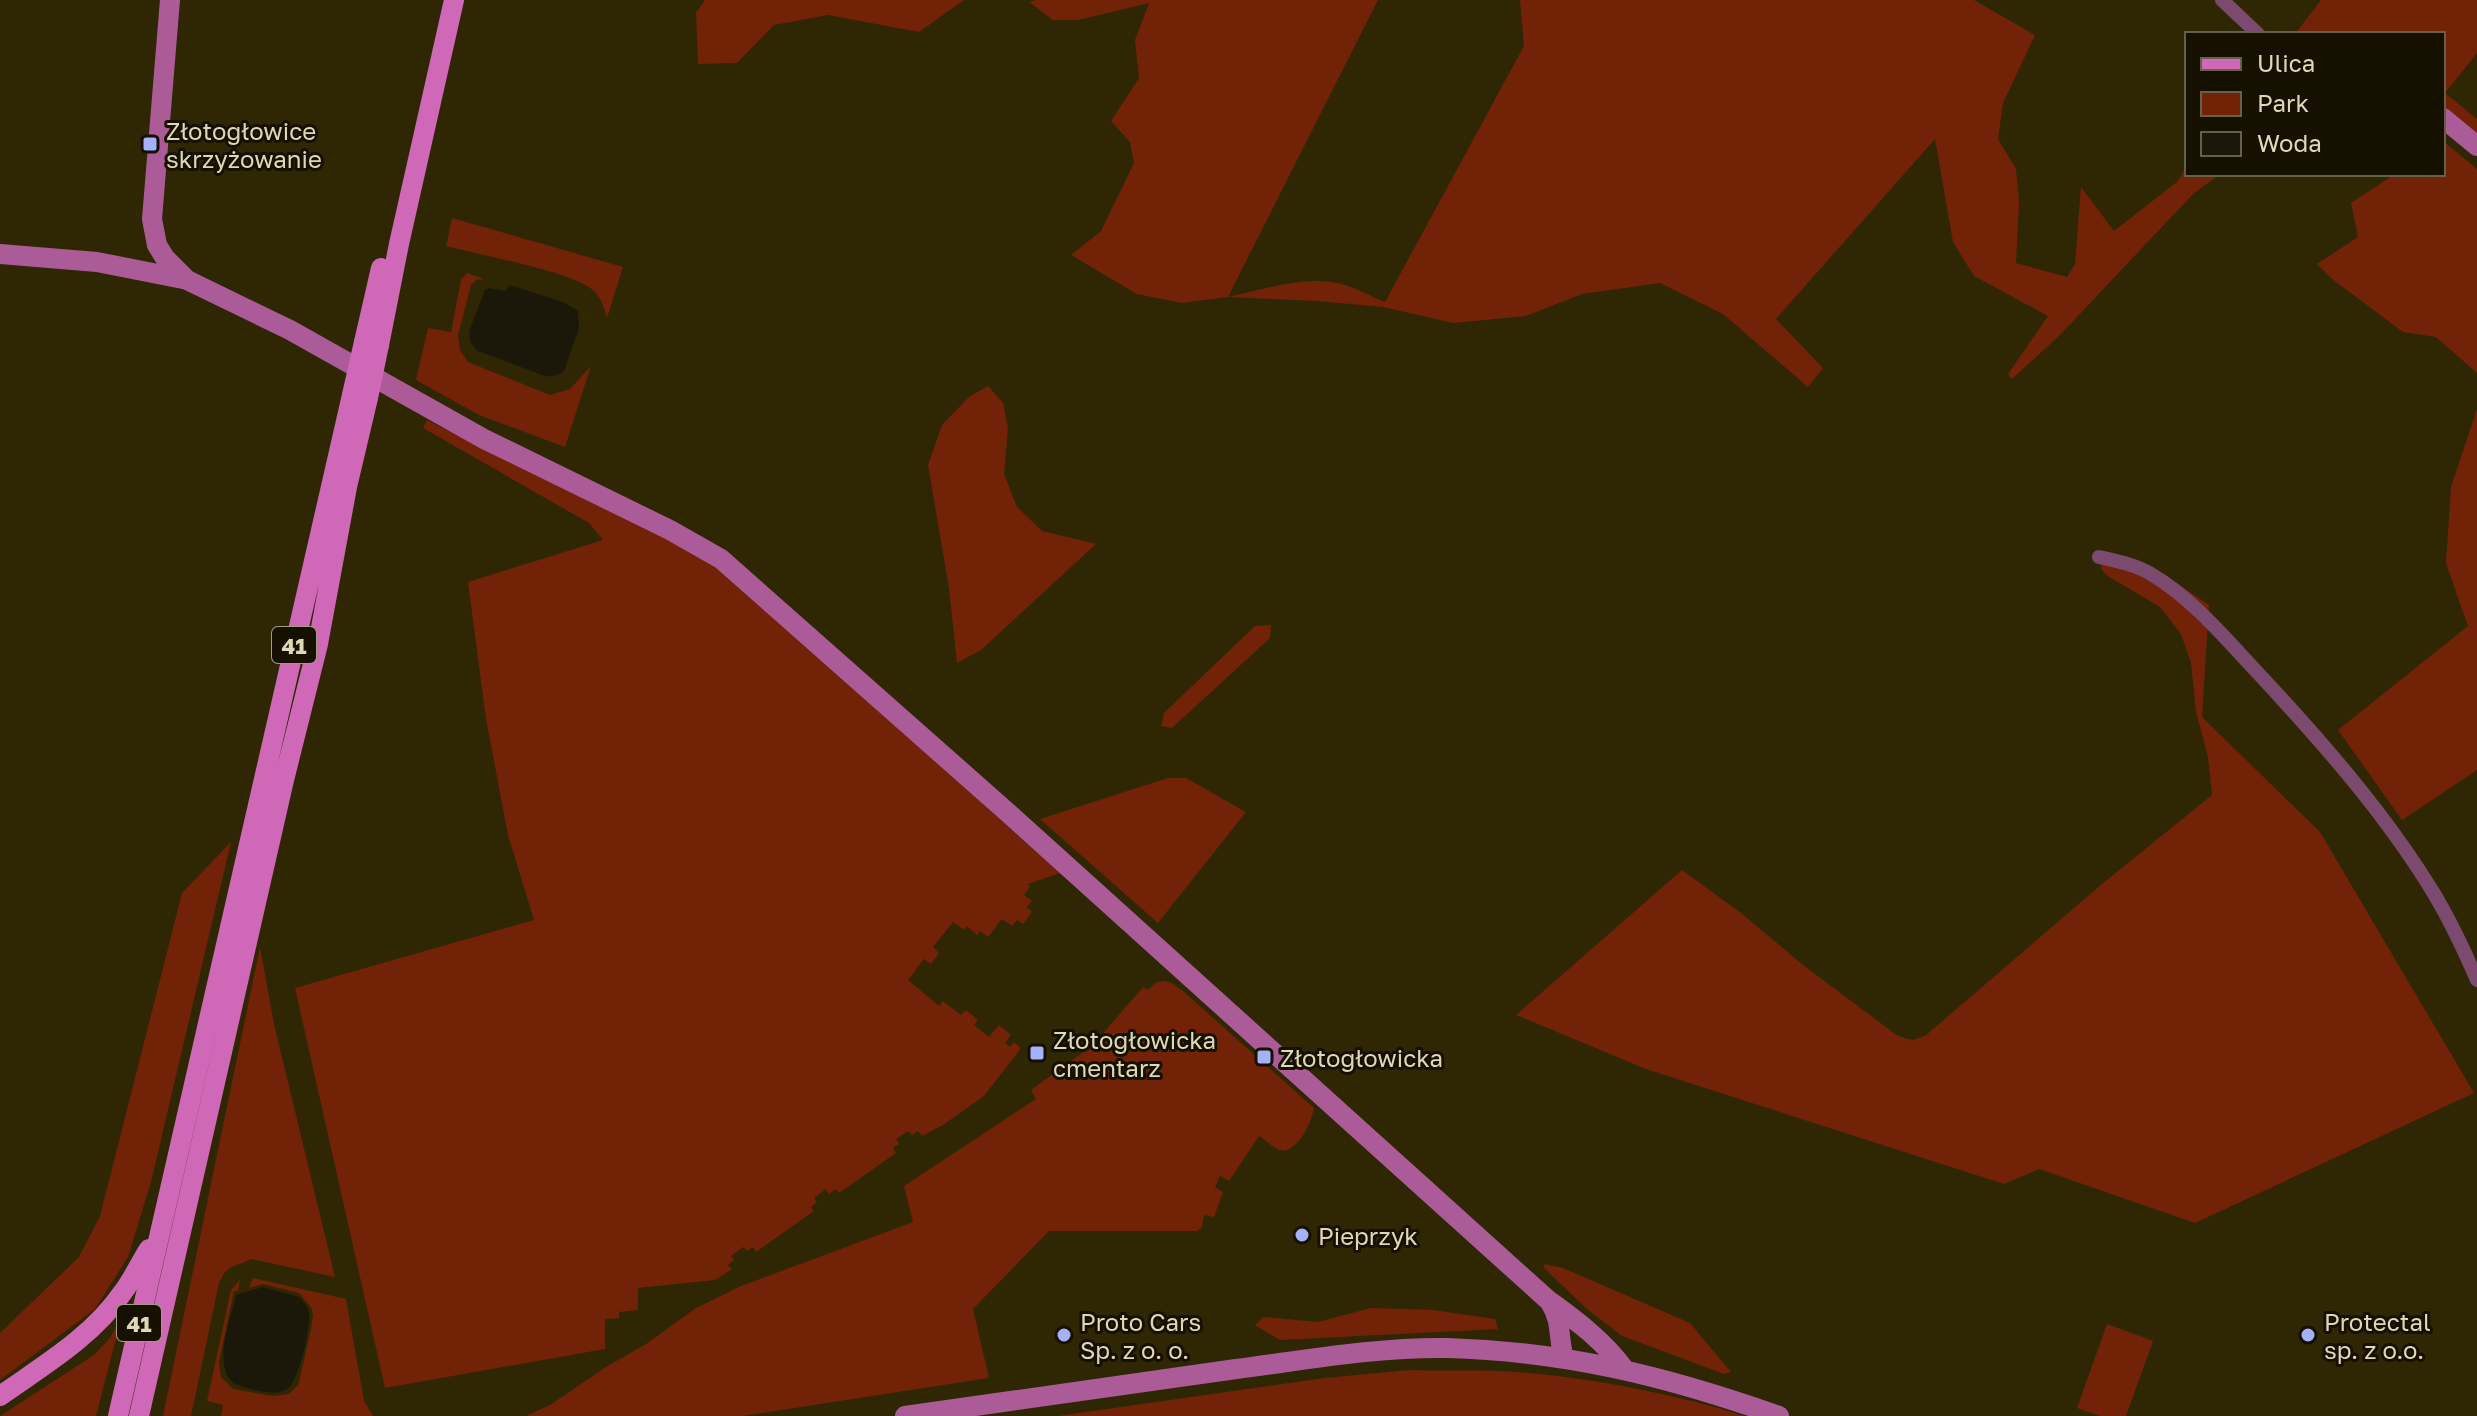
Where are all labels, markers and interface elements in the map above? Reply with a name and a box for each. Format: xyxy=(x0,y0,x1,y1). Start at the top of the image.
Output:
legend xyxy=(2185,32,2445,176)
text: Ulica xyxy=(2257,48,2315,77)
text: Park xyxy=(2257,88,2309,117)
place label: Złotogłowice skrzyżowanie xyxy=(166,116,322,173)
text: Woda xyxy=(2257,128,2322,157)
marker: Złotogłowice skrzyżowanie xyxy=(141,135,159,153)
road number: 41 xyxy=(272,627,316,663)
place label: Złotogłowicka cmentarz xyxy=(1053,1025,1216,1082)
place label: Złotogłowicka xyxy=(1280,1043,1443,1072)
marker: Złotogłowicka cmentarz xyxy=(1028,1044,1046,1062)
marker: Złotogłowicka xyxy=(1255,1048,1273,1066)
place label: Pieprzyk xyxy=(1318,1221,1418,1250)
marker: Pieprzyk xyxy=(1293,1226,1311,1244)
road number: 41 xyxy=(117,1305,161,1341)
place label: Proto Cars Sp. z o. o. xyxy=(1080,1307,1201,1364)
place label: Protectal sp. z o.o. xyxy=(2324,1307,2431,1364)
marker: Proto Cars Sp. z o. o. xyxy=(1055,1326,1073,1344)
marker: Protectal sp. z o.o. xyxy=(2299,1326,2317,1344)

